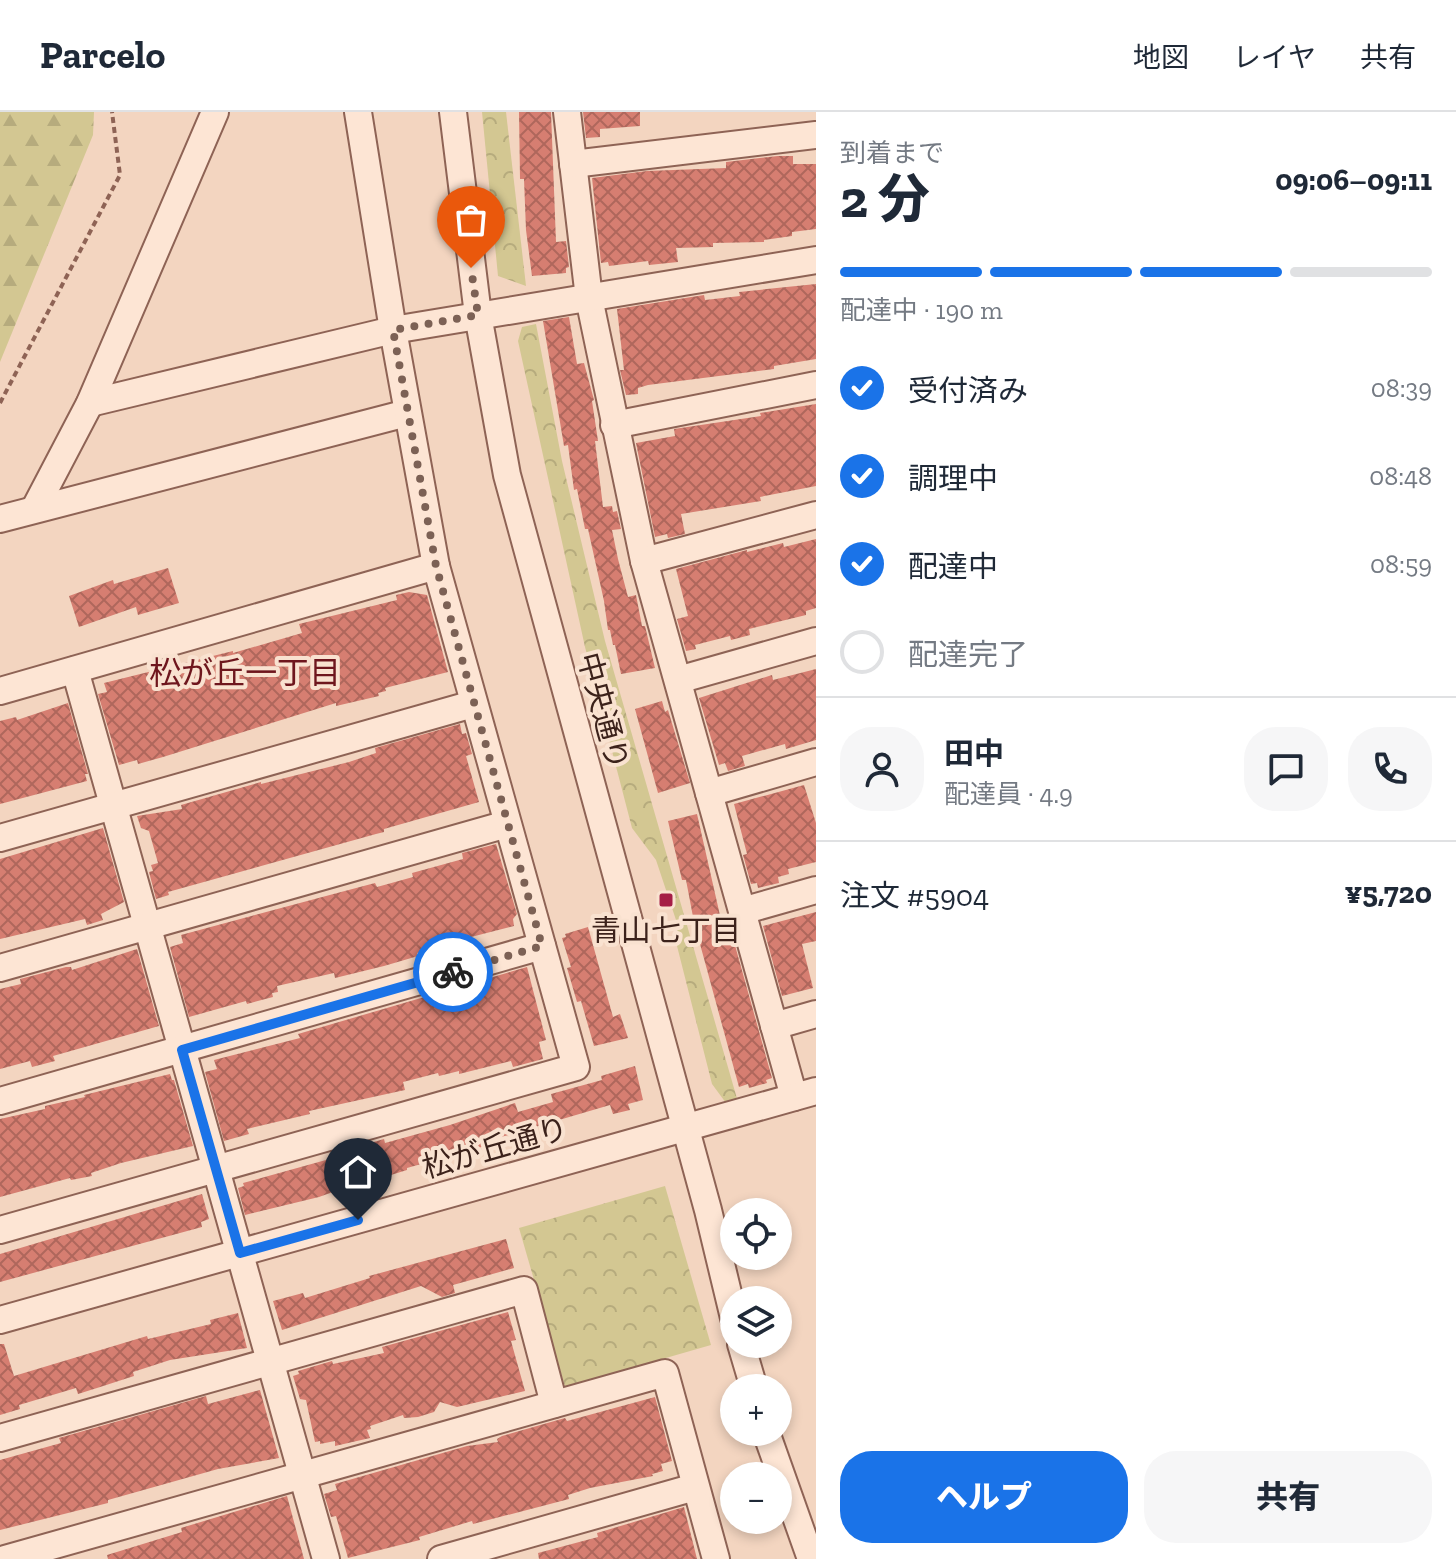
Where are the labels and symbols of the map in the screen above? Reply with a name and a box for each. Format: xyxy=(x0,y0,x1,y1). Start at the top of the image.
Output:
pin xyxy=(437,186,505,268)
street label: 中央通り xyxy=(570,648,636,774)
district label: 松が丘一丁目 xyxy=(149,654,341,692)
marker: 青山七丁目 xyxy=(657,891,675,909)
place label: 青山七丁目 xyxy=(591,913,741,949)
courier xyxy=(413,932,493,1012)
street label: 松が丘通り xyxy=(418,1110,572,1186)
pin xyxy=(324,1138,392,1220)

